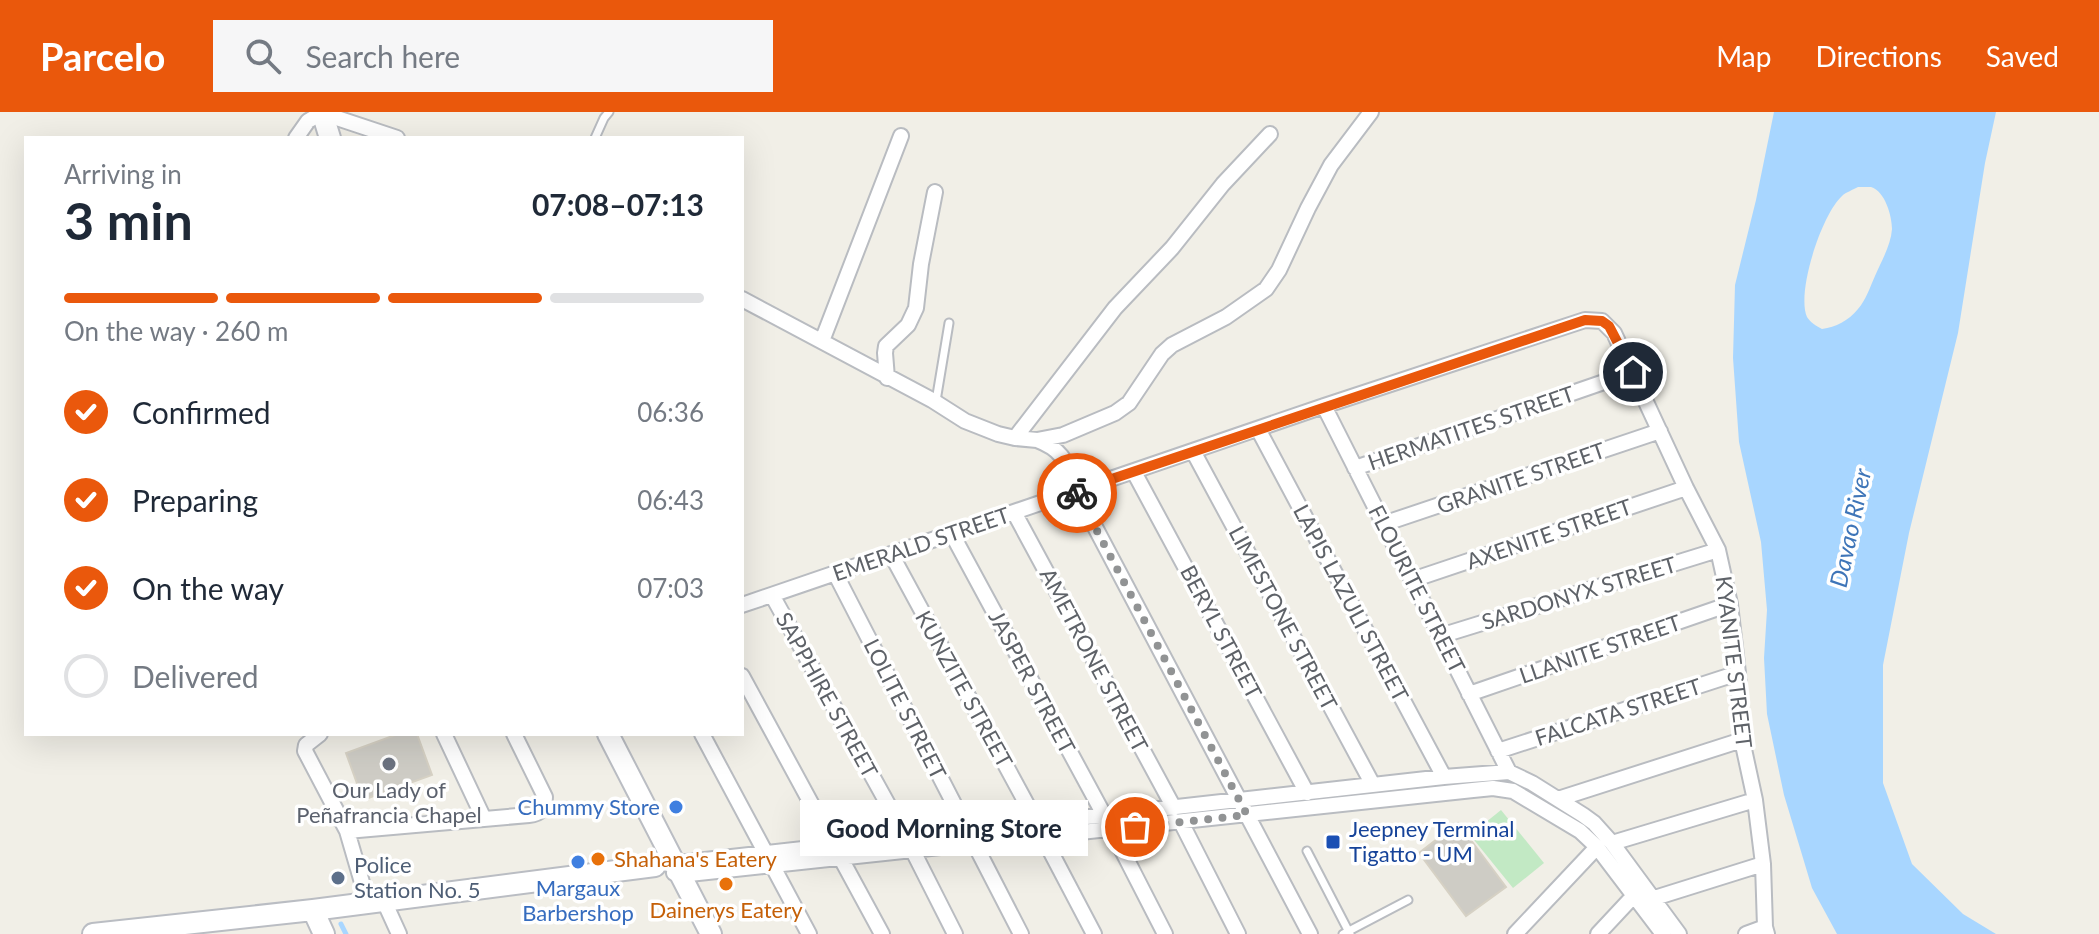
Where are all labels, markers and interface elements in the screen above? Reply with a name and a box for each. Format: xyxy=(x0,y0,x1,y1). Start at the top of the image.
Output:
search box xyxy=(213,20,773,92)
text: Parcelo xyxy=(40,33,165,79)
icon: search xyxy=(241,34,285,78)
text: Search here xyxy=(305,38,460,74)
text: Map xyxy=(1716,39,1771,73)
text: Directions xyxy=(1815,39,1942,73)
text: Saved xyxy=(1986,39,2059,73)
text: Arriving in xyxy=(64,158,182,190)
text: 07:08–07:13 xyxy=(532,186,704,222)
text: 3 min xyxy=(64,189,193,251)
text: On the way · 260 m xyxy=(64,315,288,347)
pin xyxy=(1599,338,1667,406)
icon: home xyxy=(1611,350,1655,394)
street label: HERMATITES STREET xyxy=(1364,380,1578,476)
icon: check xyxy=(64,390,108,434)
text: Confirmed xyxy=(132,394,271,430)
text: 06:36 xyxy=(637,396,704,428)
street label: GRANITE STREET xyxy=(1433,436,1609,519)
courier xyxy=(1037,453,1117,533)
water label: Davao River xyxy=(1823,465,1876,590)
icon: bike xyxy=(1055,471,1099,515)
icon: check xyxy=(64,478,108,522)
text: Preparing xyxy=(132,482,258,518)
text: 06:43 xyxy=(637,484,704,516)
street label: AXENITE STREET xyxy=(1463,493,1635,574)
street label: LAPIS LAZULI STREET xyxy=(1288,500,1415,706)
street label: FLOURITE STREET xyxy=(1363,500,1472,677)
street label: EMERALD STREET xyxy=(829,501,1013,586)
street label: LIMESTONE STREET xyxy=(1223,521,1343,714)
street label: SARDONYX STREET xyxy=(1478,550,1679,635)
street label: BERYL STREET xyxy=(1175,560,1268,703)
street label: AMETRONE STREET xyxy=(1035,563,1154,756)
icon: check xyxy=(64,566,108,610)
text: On the way xyxy=(132,570,284,606)
text: 07:03 xyxy=(637,572,704,604)
street label: KYANITE STREET xyxy=(1711,574,1758,749)
street label: KUNZITE STREET xyxy=(910,606,1019,772)
street label: JASPER STREET xyxy=(983,606,1082,758)
street label: SAPPHIRE STREET xyxy=(771,607,884,782)
street label: LLANITE STREET xyxy=(1516,608,1684,689)
street label: LOLITE STREET xyxy=(858,634,952,784)
text: Delivered xyxy=(132,658,259,694)
street label: FALCATA STREET xyxy=(1531,672,1704,751)
marker: Our Lady of Peñafrancia Chapel xyxy=(380,755,398,773)
place label: Our Lady of Peñafrancia Chapel xyxy=(296,776,482,828)
place label: Chummy Store xyxy=(517,793,660,820)
pin xyxy=(1101,793,1169,861)
marker: Chummy Store xyxy=(667,798,685,816)
callout: Good Morning Store xyxy=(799,799,1087,855)
icon: bag xyxy=(1113,805,1157,849)
text: Good Morning Store xyxy=(826,812,1062,844)
place label: Jeepney Terminal Tigatto - UM xyxy=(1349,815,1515,867)
marker: Jeepney Terminal Tigatto - UM xyxy=(1324,833,1342,851)
place label: Shahana's Eatery xyxy=(614,845,777,872)
marker: Shahana's Eatery xyxy=(589,850,607,868)
place label: Police Station No. 5 xyxy=(354,851,481,903)
marker: Margaux Barbershop xyxy=(569,853,587,871)
marker: Police Station No. 5 xyxy=(329,869,347,887)
place label: Margaux Barbershop xyxy=(522,874,634,926)
marker: Dainerys Eatery xyxy=(717,875,735,893)
place label: Dainerys Eatery xyxy=(649,896,803,923)

